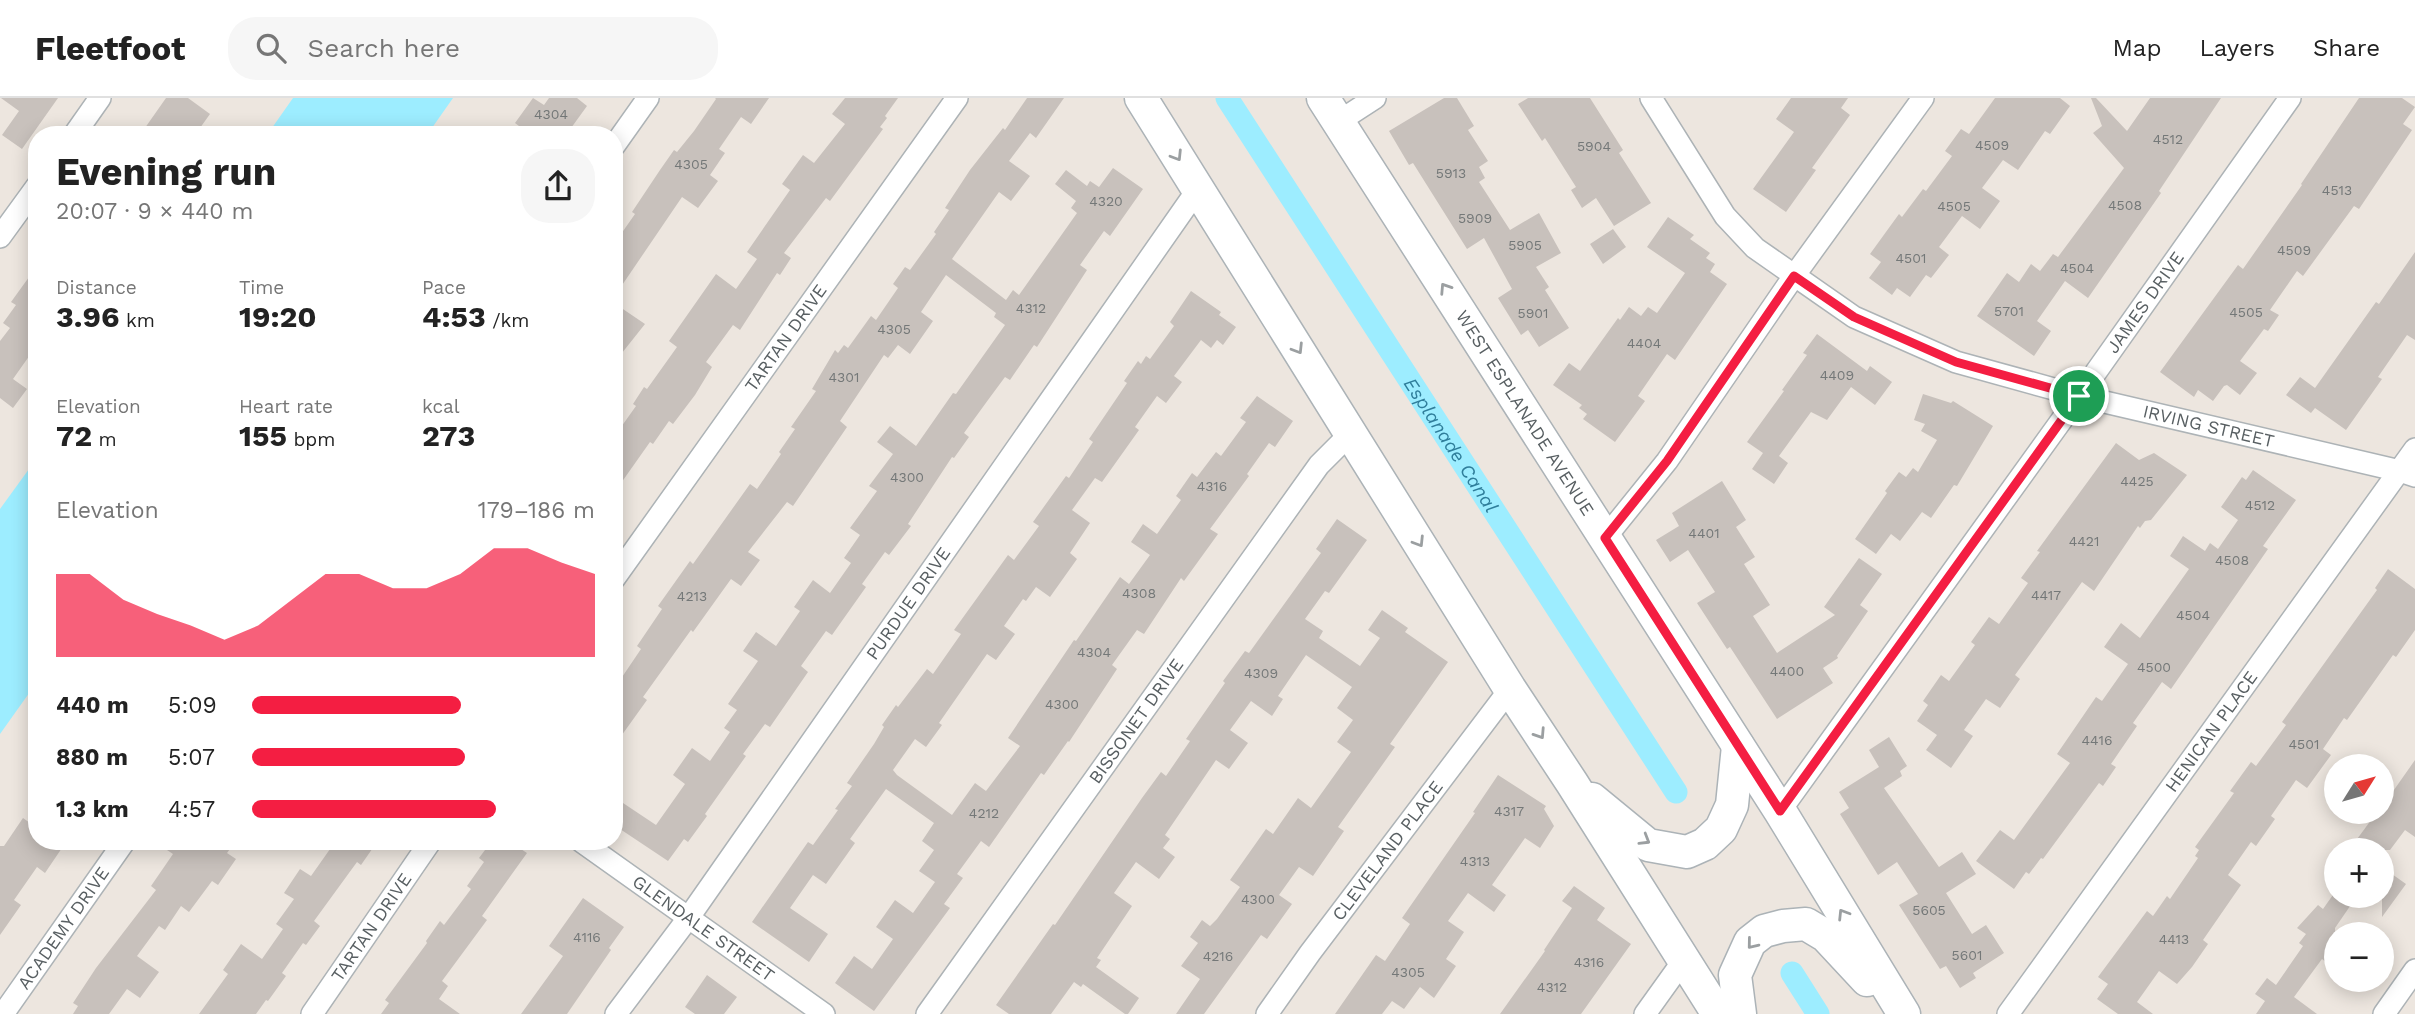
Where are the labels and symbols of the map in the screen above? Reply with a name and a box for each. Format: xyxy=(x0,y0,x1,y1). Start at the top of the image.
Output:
house number: 4304 xyxy=(534,106,568,122)
house number: 4512 xyxy=(2153,131,2183,147)
house number: 4509 xyxy=(1975,137,2009,153)
house number: 5904 xyxy=(1577,138,1611,154)
one-way arrow xyxy=(1169,149,1182,162)
house number: 4305 xyxy=(674,156,708,172)
house number: 5913 xyxy=(1436,165,1466,181)
house number: 4513 xyxy=(2322,182,2352,198)
house number: 4320 xyxy=(1089,193,1123,209)
house number: 4508 xyxy=(2108,197,2142,213)
house number: 4505 xyxy=(1937,198,1971,214)
house number: 5909 xyxy=(1458,210,1492,226)
house number: 5905 xyxy=(1508,237,1542,253)
house number: 4509 xyxy=(2277,242,2311,258)
street label: JAMES DRIVE xyxy=(2102,247,2188,357)
house number: 4501 xyxy=(1896,250,1926,266)
house number: 4504 xyxy=(2060,260,2094,276)
street label: TARTAN DRIVE xyxy=(740,280,831,395)
one-way arrow xyxy=(1440,283,1453,296)
house number: 4312 xyxy=(1016,300,1046,316)
house number: 5701 xyxy=(1994,303,2024,319)
house number: 4505 xyxy=(2229,304,2263,320)
house number: 5901 xyxy=(1518,305,1548,321)
street label: WEST ESPLANADE AVENUE xyxy=(1452,306,1599,519)
house number: 4305 xyxy=(877,321,911,337)
house number: 4404 xyxy=(1627,335,1661,351)
one-way arrow xyxy=(1289,341,1302,354)
pin xyxy=(2049,366,2109,426)
house number: 4409 xyxy=(1820,367,1854,383)
house number: 4301 xyxy=(829,369,859,385)
water label: Esplanade Canal xyxy=(1399,373,1503,517)
street label: IRVING STREET xyxy=(2141,400,2277,451)
house number: 4300 xyxy=(890,469,924,485)
house number: 4425 xyxy=(2120,473,2154,489)
house number: 4316 xyxy=(1197,478,1227,494)
house number: 4512 xyxy=(2245,497,2275,513)
house number: 4401 xyxy=(1688,525,1720,541)
house number: 4421 xyxy=(2069,533,2099,549)
one-way arrow xyxy=(1410,534,1423,547)
street label: PURDUE DRIVE xyxy=(861,543,954,663)
house number: 4508 xyxy=(2215,552,2249,568)
house number: 4308 xyxy=(1122,585,1156,601)
house number: 4417 xyxy=(2031,587,2061,603)
house number: 4213 xyxy=(677,588,707,604)
house number: 4504 xyxy=(2176,607,2210,623)
house number: 4304 xyxy=(1077,644,1111,660)
street label: BISSONET DRIVE xyxy=(1084,654,1187,787)
house number: 4500 xyxy=(2137,659,2171,675)
house number: 4400 xyxy=(1770,663,1804,679)
house number: 4309 xyxy=(1244,665,1278,681)
street label: HENICAN PLACE xyxy=(2160,667,2262,796)
house number: 4300 xyxy=(1045,696,1079,712)
one-way arrow xyxy=(1532,726,1544,739)
house number: 4416 xyxy=(2082,732,2112,748)
house number: 4501 xyxy=(2289,736,2319,752)
north arrow xyxy=(2324,754,2394,824)
street label: CLEVELAND PLACE xyxy=(1327,776,1447,924)
house number: 4317 xyxy=(1494,803,1524,819)
house number: 4212 xyxy=(969,805,999,821)
one-way arrow xyxy=(1637,832,1650,845)
house number: 4313 xyxy=(1460,853,1490,869)
street label: ACADEMY DRIVE xyxy=(13,863,113,993)
street label: TARTAN DRIVE xyxy=(326,869,415,985)
street label: GLENDALE STREET xyxy=(629,870,779,986)
house number: 4300 xyxy=(1241,891,1275,907)
house number: 5605 xyxy=(1912,902,1946,918)
one-way arrow xyxy=(1838,909,1851,922)
house number: 4116 xyxy=(573,929,601,945)
house number: 4413 xyxy=(2159,931,2189,947)
one-way arrow xyxy=(1748,936,1761,949)
house number: 5601 xyxy=(1952,947,1982,963)
house number: 4216 xyxy=(1203,948,1233,964)
house number: 4316 xyxy=(1574,954,1604,970)
house number: 4305 xyxy=(1391,964,1425,980)
house number: 4312 xyxy=(1537,979,1567,995)

